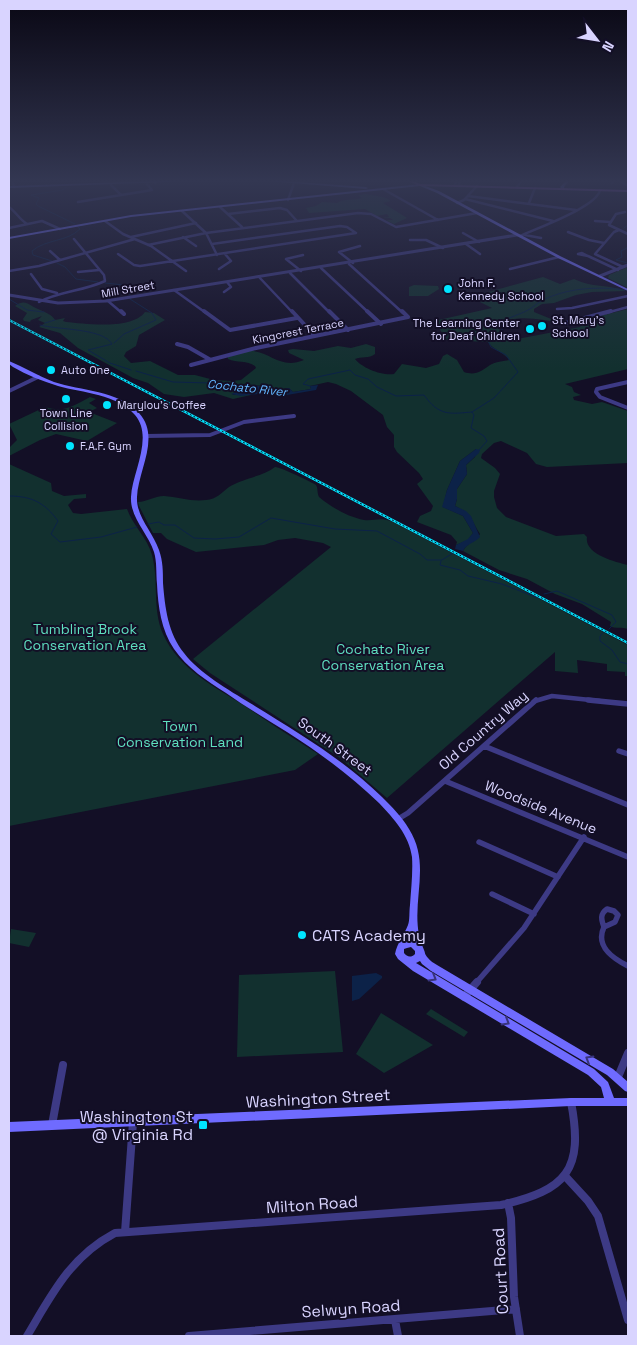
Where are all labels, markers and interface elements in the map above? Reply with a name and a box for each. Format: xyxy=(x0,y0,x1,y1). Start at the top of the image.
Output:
north arrow xyxy=(572,15,622,65)
text: N xyxy=(598,38,618,55)
place label: John F. Kennedy School xyxy=(458,276,544,303)
street label: Mill Street xyxy=(100,277,156,301)
marker: John F. Kennedy School xyxy=(442,283,454,295)
place label: St. Mary's School xyxy=(552,313,604,340)
street label: Kingcrest Terrace xyxy=(251,315,345,347)
place label: The Learning Center for Deaf Children xyxy=(413,316,520,343)
marker: St. Mary's School xyxy=(536,320,548,332)
marker: The Learning Center for Deaf Children xyxy=(524,323,536,335)
place label: Auto One xyxy=(61,363,110,377)
marker: Auto One xyxy=(45,364,57,376)
water label: Cochato River xyxy=(206,376,289,400)
marker: Town Line Collision xyxy=(60,393,72,405)
place label: Marylou's Coffee xyxy=(117,398,206,412)
marker: Marylou's Coffee xyxy=(101,399,113,411)
place label: Town Line Collision xyxy=(40,406,92,433)
place label: F.A.F. Gym xyxy=(80,439,131,453)
marker: F.A.F. Gym xyxy=(64,440,76,452)
park label: Tumbling Brook Conservation Area xyxy=(24,620,146,654)
park label: Cochato River Conservation Area xyxy=(322,640,444,674)
street label: Old Country Way xyxy=(435,686,531,774)
street label: South Street xyxy=(294,713,376,779)
park label: Town Conservation Land xyxy=(117,717,243,751)
street label: Woodside Avenue xyxy=(482,776,600,838)
place label: CATS Academy xyxy=(312,925,426,946)
marker: CATS Academy xyxy=(296,929,308,941)
one-way arrow xyxy=(428,972,437,982)
one-way arrow xyxy=(500,1015,509,1025)
one-way arrow xyxy=(585,1056,594,1066)
street label: Washington Street xyxy=(245,1084,391,1113)
place label: Washington St @ Virginia Rd xyxy=(80,1106,193,1145)
marker: Washington St @ Virginia Rd xyxy=(197,1119,209,1131)
street label: Milton Road xyxy=(265,1191,359,1218)
street label: Court Road xyxy=(488,1227,513,1315)
street label: Selwyn Road xyxy=(301,1295,401,1322)

